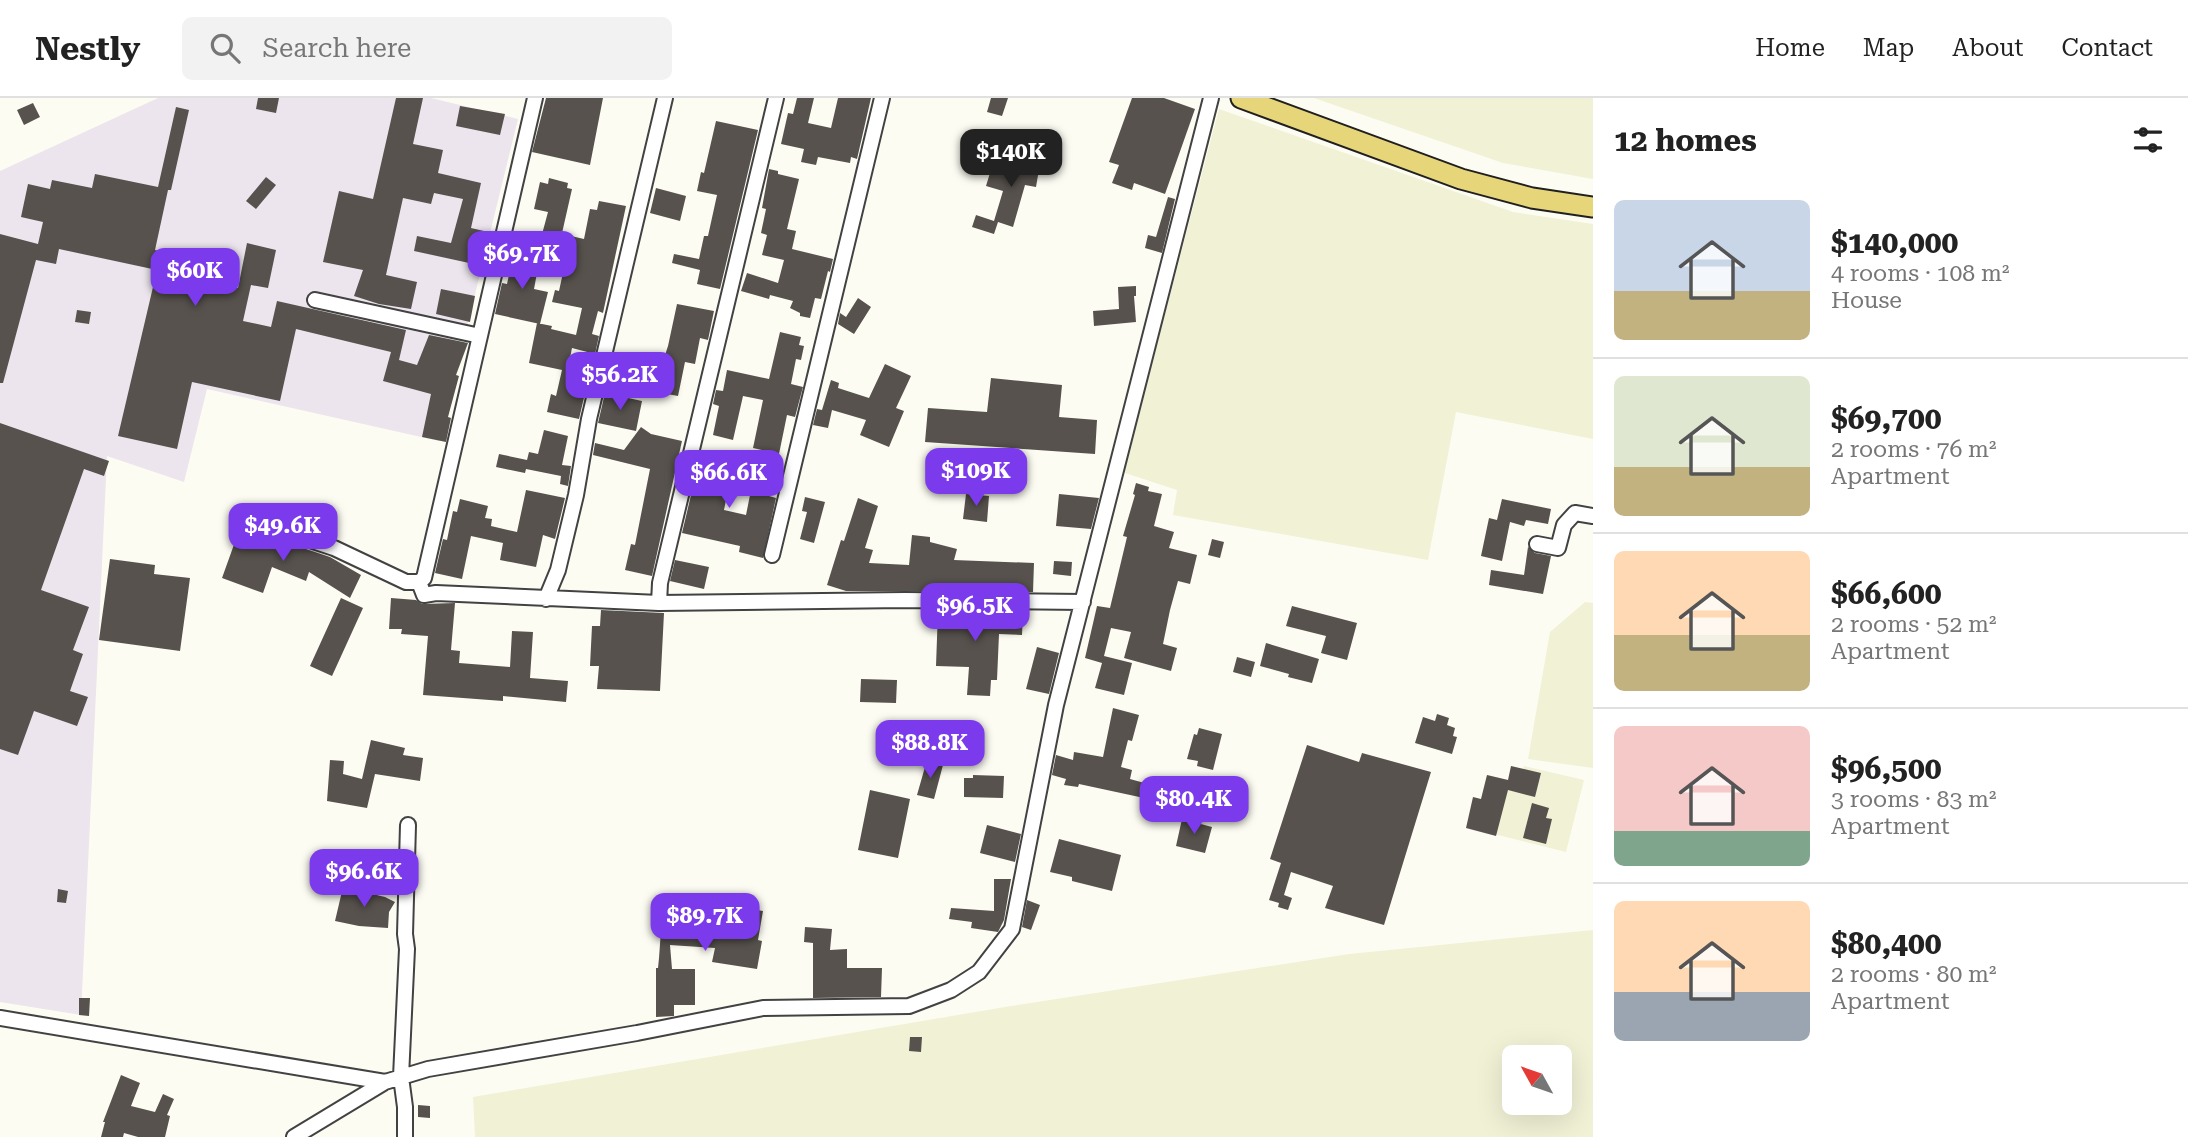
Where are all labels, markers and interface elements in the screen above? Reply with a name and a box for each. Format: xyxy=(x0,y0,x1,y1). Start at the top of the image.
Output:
search box xyxy=(182,17,672,80)
text: Nestly xyxy=(35,29,140,68)
icon: search xyxy=(206,29,244,67)
text: Search here xyxy=(262,33,411,63)
text: Home xyxy=(1755,34,1825,62)
text: Map xyxy=(1863,34,1914,62)
text: About xyxy=(1952,34,2023,62)
text: Contact xyxy=(2061,34,2153,62)
icon: filters xyxy=(2129,121,2167,159)
text: 12 homes xyxy=(1614,123,1757,158)
pin: $140K xyxy=(962,130,1060,189)
text: $140K xyxy=(976,138,1046,165)
text: $140,000 xyxy=(1831,225,1958,260)
icon: home xyxy=(1670,228,1754,312)
pin: $69.7K xyxy=(465,232,579,291)
text: $69.7K xyxy=(484,240,560,267)
pin: $60K xyxy=(154,248,236,308)
text: $60K xyxy=(167,257,223,284)
text: 4 rooms · 108 m² xyxy=(1831,260,2009,287)
text: House xyxy=(1831,287,1902,314)
pin: $56.2K xyxy=(563,352,677,412)
text: $56.2K xyxy=(582,361,658,388)
text: $69,700 xyxy=(1831,401,1942,436)
icon: home xyxy=(1670,404,1754,488)
text: 2 rooms · 76 m² xyxy=(1831,436,1997,463)
pin: $109K xyxy=(927,448,1025,508)
pin: $66.6K xyxy=(672,450,786,510)
text: $109K xyxy=(941,457,1011,484)
text: $66.6K xyxy=(691,459,767,486)
text: Apartment xyxy=(1831,463,1950,490)
pin: $49.6K xyxy=(226,504,340,563)
text: $49.6K xyxy=(245,512,321,539)
text: $66,600 xyxy=(1831,576,1942,611)
icon: home xyxy=(1670,579,1754,663)
pin: $96.5K xyxy=(918,584,1032,643)
text: $96.5K xyxy=(937,592,1013,619)
text: 2 rooms · 52 m² xyxy=(1831,611,1997,638)
text: Apartment xyxy=(1831,638,1950,665)
pin: $88.8K xyxy=(873,720,987,780)
text: $88.8K xyxy=(892,729,968,756)
text: $96,500 xyxy=(1831,751,1942,786)
icon: home xyxy=(1670,754,1754,838)
pin: $80.4K xyxy=(1137,776,1251,836)
text: $80.4K xyxy=(1156,785,1232,812)
text: 3 rooms · 83 m² xyxy=(1831,786,1997,813)
text: Apartment xyxy=(1831,813,1950,840)
pin: $96.6K xyxy=(307,850,421,909)
text: $96.6K xyxy=(326,858,402,885)
pin: $89.7K xyxy=(648,894,762,953)
text: $89.7K xyxy=(667,902,743,929)
text: $80,400 xyxy=(1831,926,1942,961)
icon: home xyxy=(1670,929,1754,1013)
text: 2 rooms · 80 m² xyxy=(1831,961,1997,988)
text: Apartment xyxy=(1831,988,1950,1015)
north arrow xyxy=(1502,1045,1572,1115)
map controls xyxy=(1502,1045,1572,1115)

